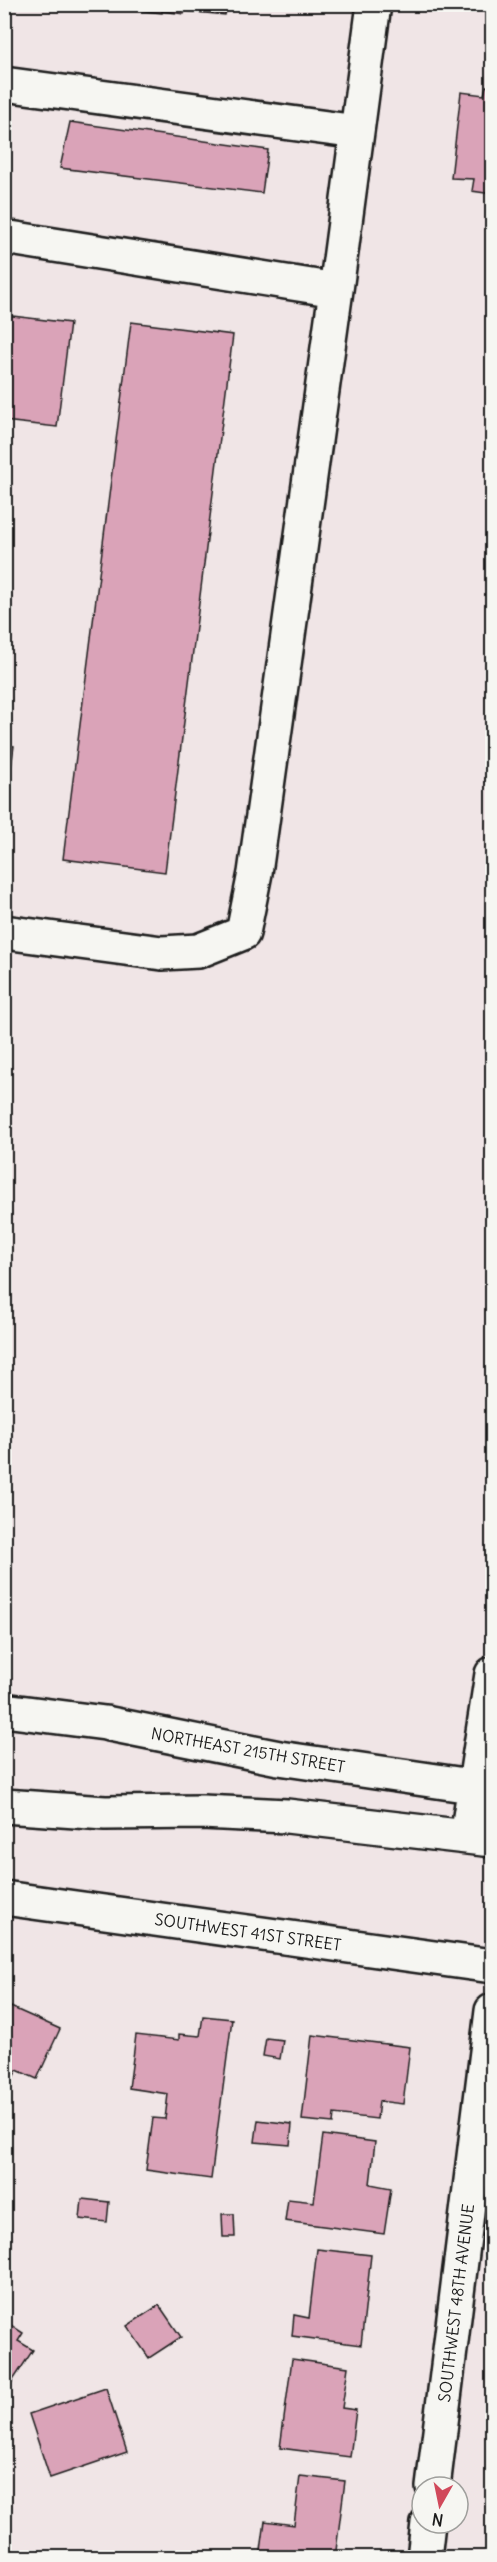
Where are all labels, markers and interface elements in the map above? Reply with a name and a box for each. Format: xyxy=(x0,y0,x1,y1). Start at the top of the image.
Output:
street label: NORTHEAST 215TH STREET xyxy=(150,1723,346,1777)
street label: SOUTHWEST 41ST STREET xyxy=(154,1909,342,1955)
street label: SOUTHWEST 48TH AVENUE xyxy=(434,2203,478,2403)
north arrow xyxy=(410,2475,470,2535)
text: N xyxy=(431,2509,445,2531)

